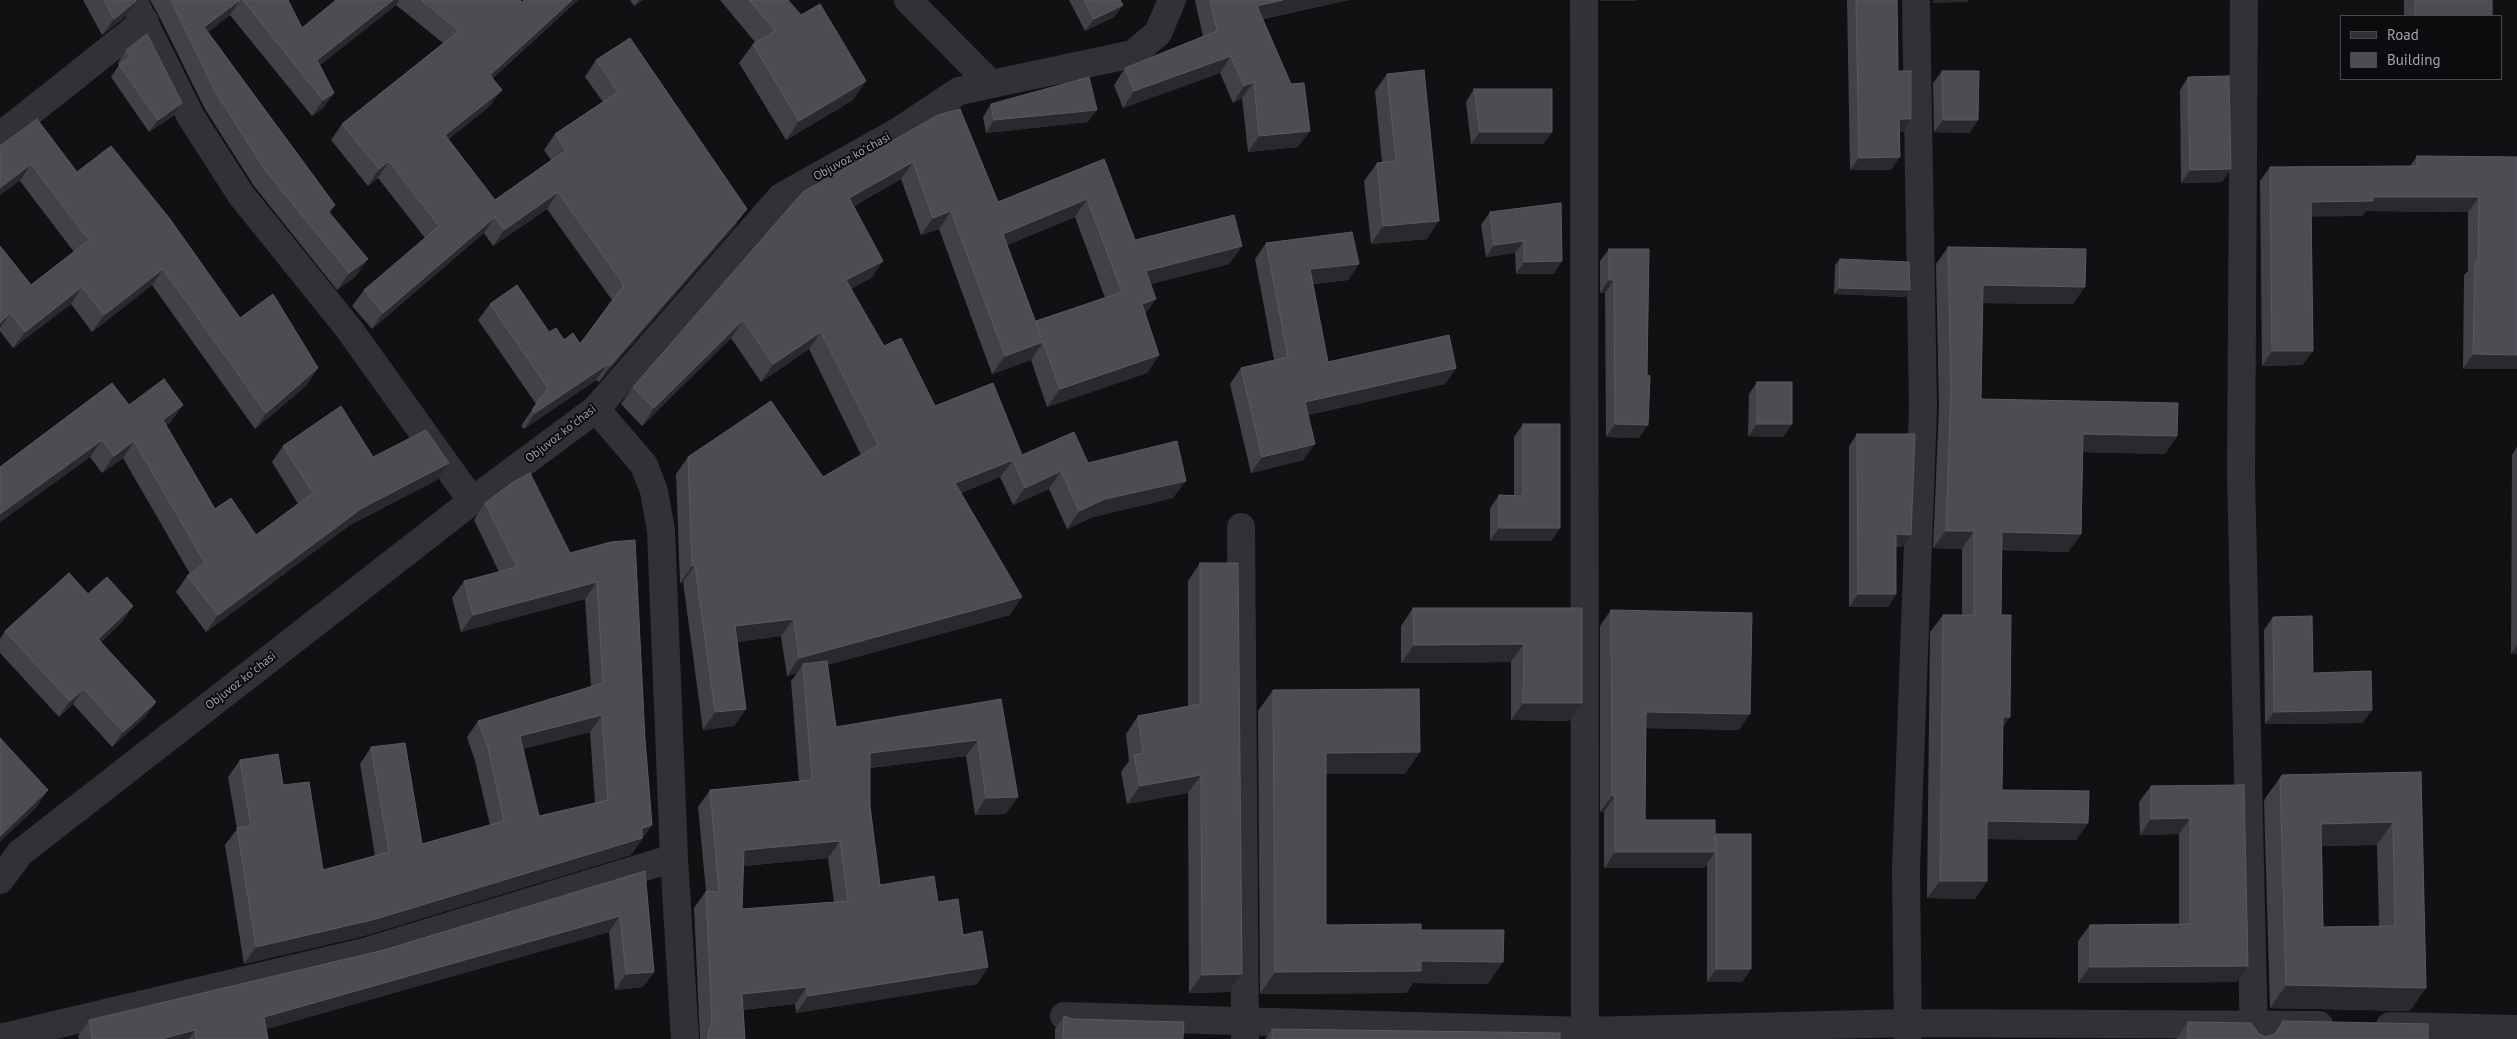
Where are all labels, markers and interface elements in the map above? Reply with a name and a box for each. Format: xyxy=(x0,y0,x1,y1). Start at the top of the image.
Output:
legend xyxy=(2340,15,2502,80)
text: Road xyxy=(2387,25,2419,44)
text: Building xyxy=(2387,50,2441,69)
street label: Objuvoz koʻchasi xyxy=(811,130,893,184)
street label: Objuvoz koʻchasi xyxy=(523,402,599,466)
street label: Objuvoz koʻchasi xyxy=(203,649,279,713)

